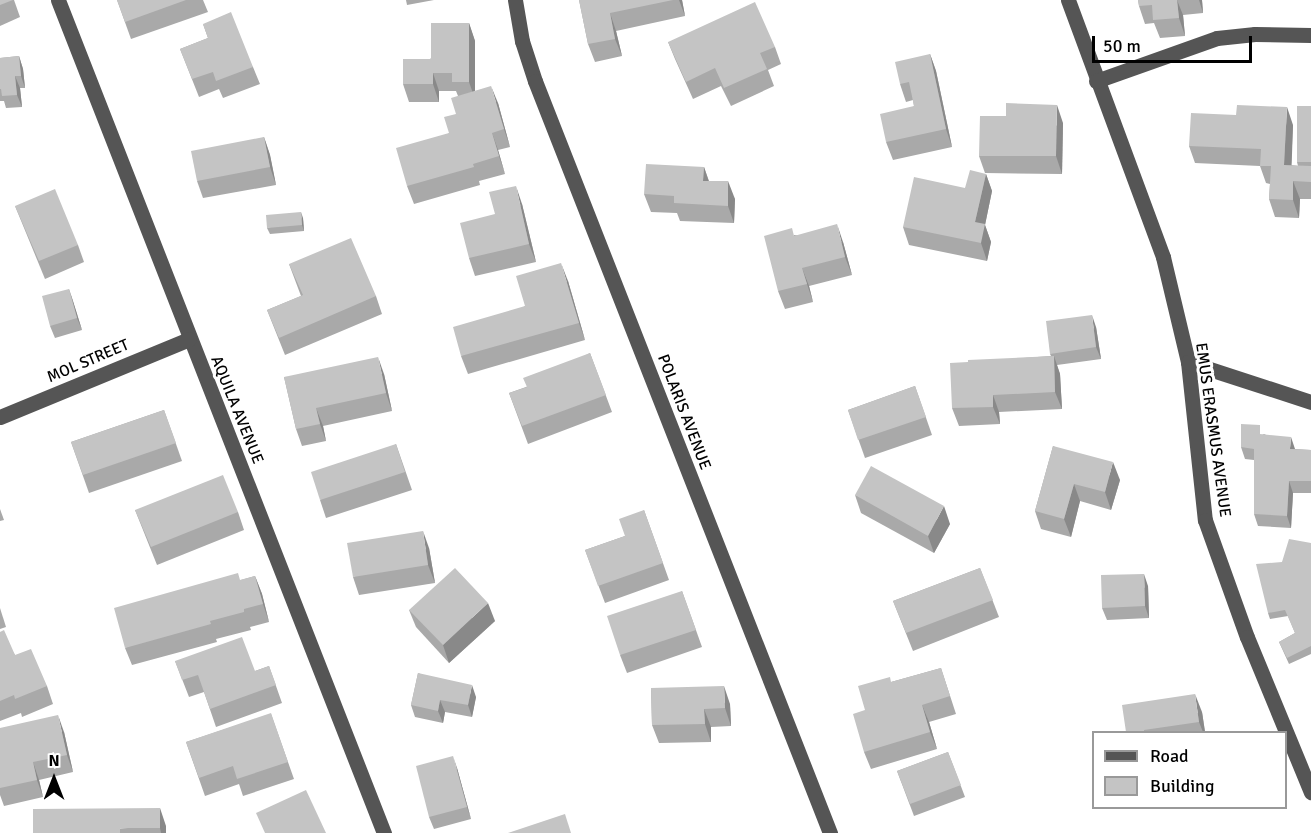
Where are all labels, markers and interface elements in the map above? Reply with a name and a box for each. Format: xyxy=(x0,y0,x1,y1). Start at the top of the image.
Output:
scale bar xyxy=(1095,24,1256,62)
text: 50 m xyxy=(1103,35,1141,57)
street label: MOL STREET xyxy=(44,335,132,387)
street label: EMUS ERASMUS AVENUE xyxy=(1191,342,1235,518)
street label: POLARIS AVENUE xyxy=(653,352,715,472)
street label: AQUILA AVENUE xyxy=(207,353,267,467)
legend xyxy=(1092,731,1287,809)
text: Road xyxy=(1150,745,1189,767)
north arrow xyxy=(24,749,84,809)
text: N xyxy=(48,751,60,771)
text: Building xyxy=(1150,775,1214,797)

